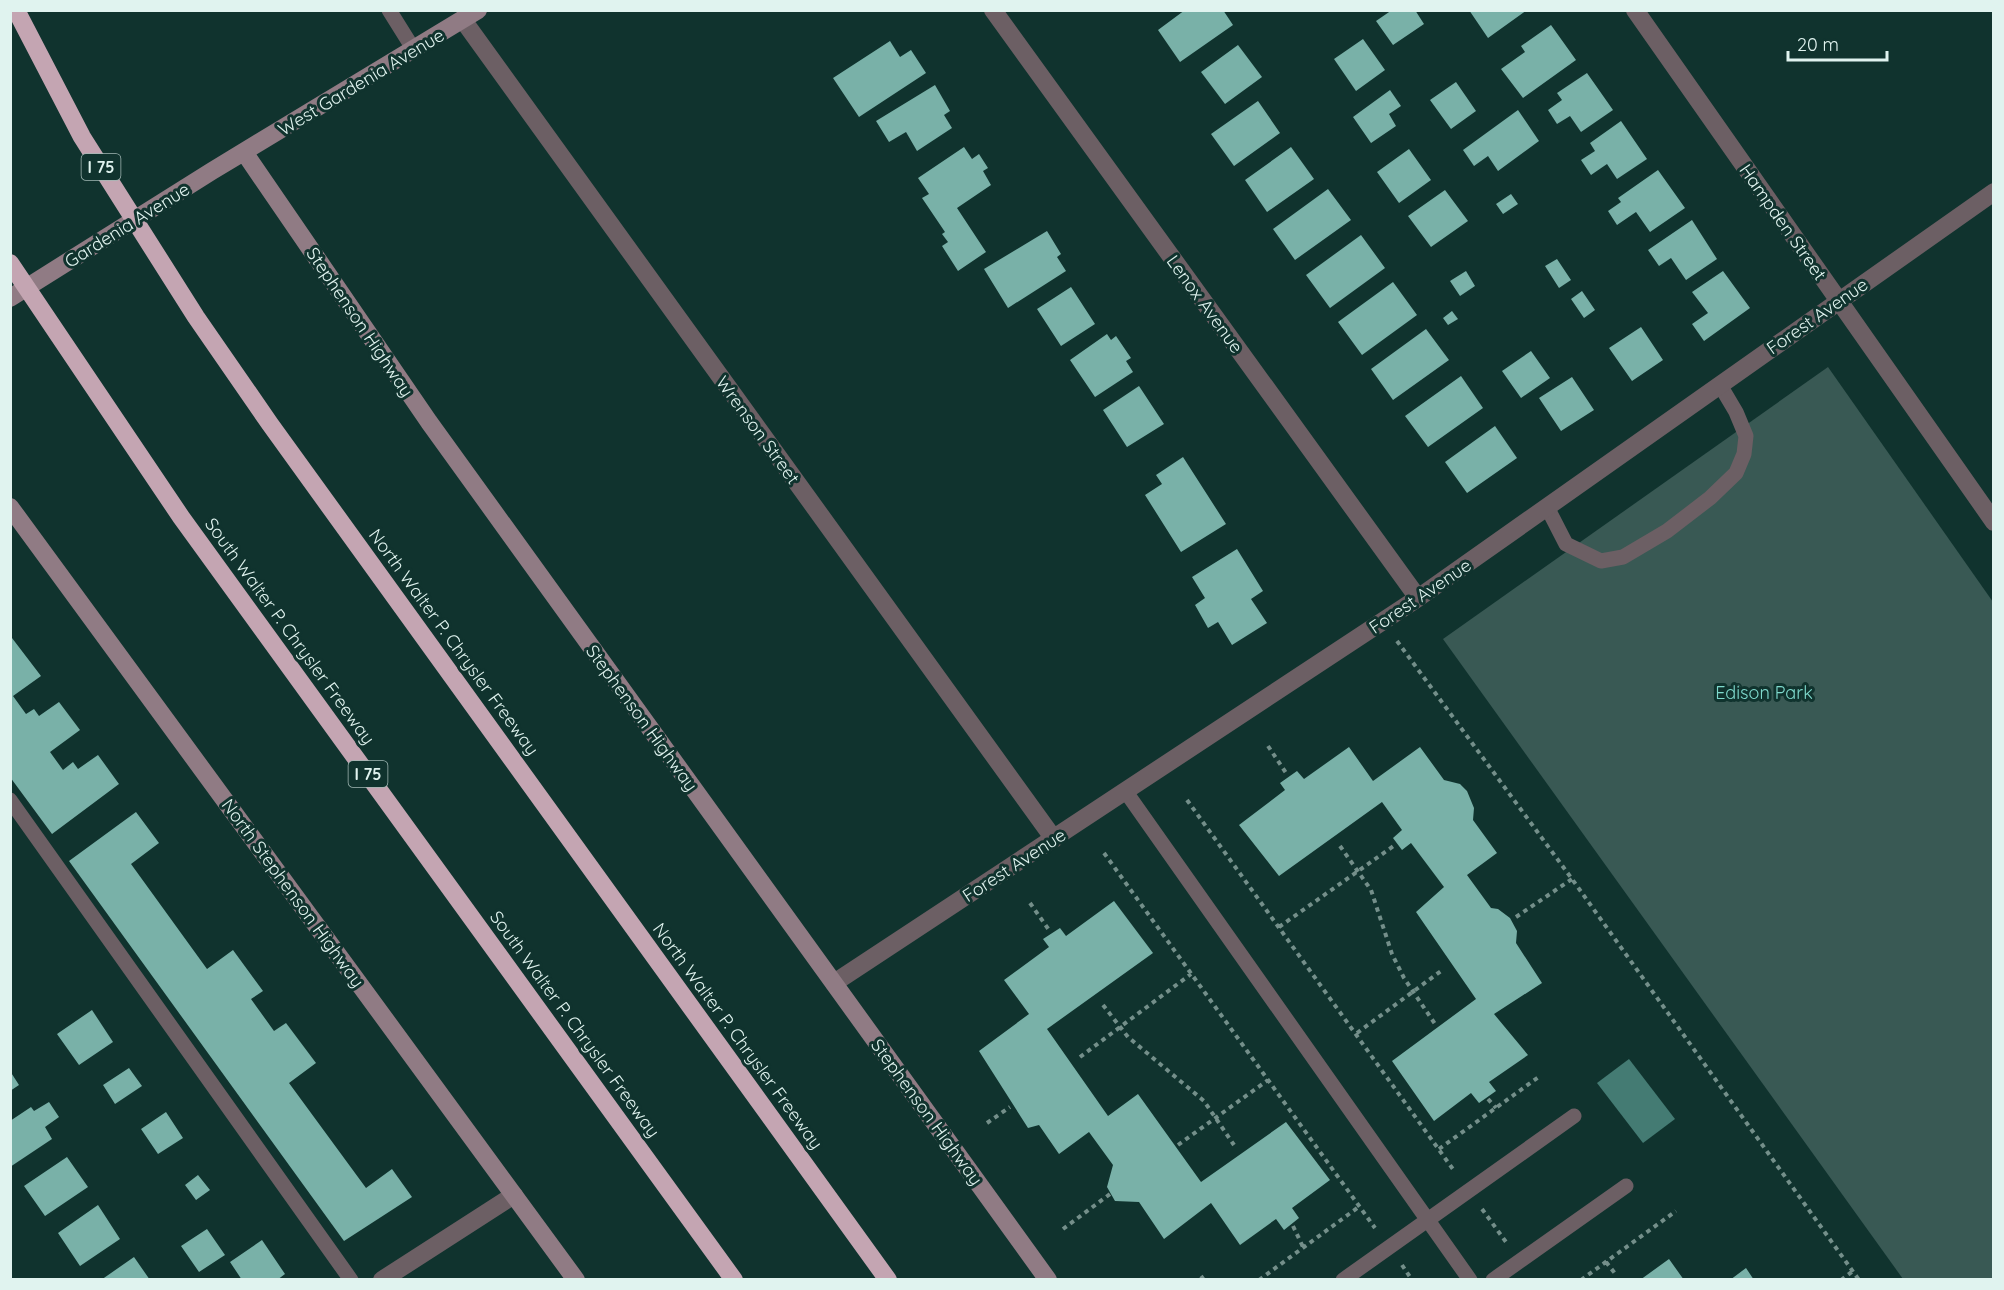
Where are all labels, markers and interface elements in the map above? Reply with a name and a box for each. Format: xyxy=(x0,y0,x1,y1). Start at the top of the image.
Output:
street label: West Gardenia Avenue xyxy=(274,23,448,141)
scale bar xyxy=(1788,24,1887,62)
text: 20 m xyxy=(1797,33,1839,56)
road number: I 75 xyxy=(82,154,120,180)
street label: Hampden Street xyxy=(1734,159,1832,285)
street label: Gardenia Avenue xyxy=(60,177,194,273)
street label: Stephenson Highway xyxy=(301,243,419,401)
street label: Lenox Avenue xyxy=(1162,250,1248,358)
street label: Forest Avenue xyxy=(1762,273,1872,359)
street label: Wrenson Street xyxy=(711,371,805,489)
street label: South Walter P. Chrysler Freeway xyxy=(200,513,380,749)
street label: North Walter P. Chrysler Freeway xyxy=(364,524,544,760)
street label: Forest Avenue xyxy=(1364,553,1476,639)
street label: Stephenson Highway xyxy=(581,640,703,796)
park label: Edison Park xyxy=(1715,681,1813,704)
road number: I 75 xyxy=(348,761,388,787)
street label: North Stephenson Highway xyxy=(217,794,369,992)
street label: Forest Avenue xyxy=(958,823,1070,907)
street label: South Walter P. Chrysler Freeway xyxy=(485,906,665,1142)
street label: North Walter P. Chrysler Freeway xyxy=(648,918,828,1154)
street label: Stephenson Highway xyxy=(866,1034,988,1190)

